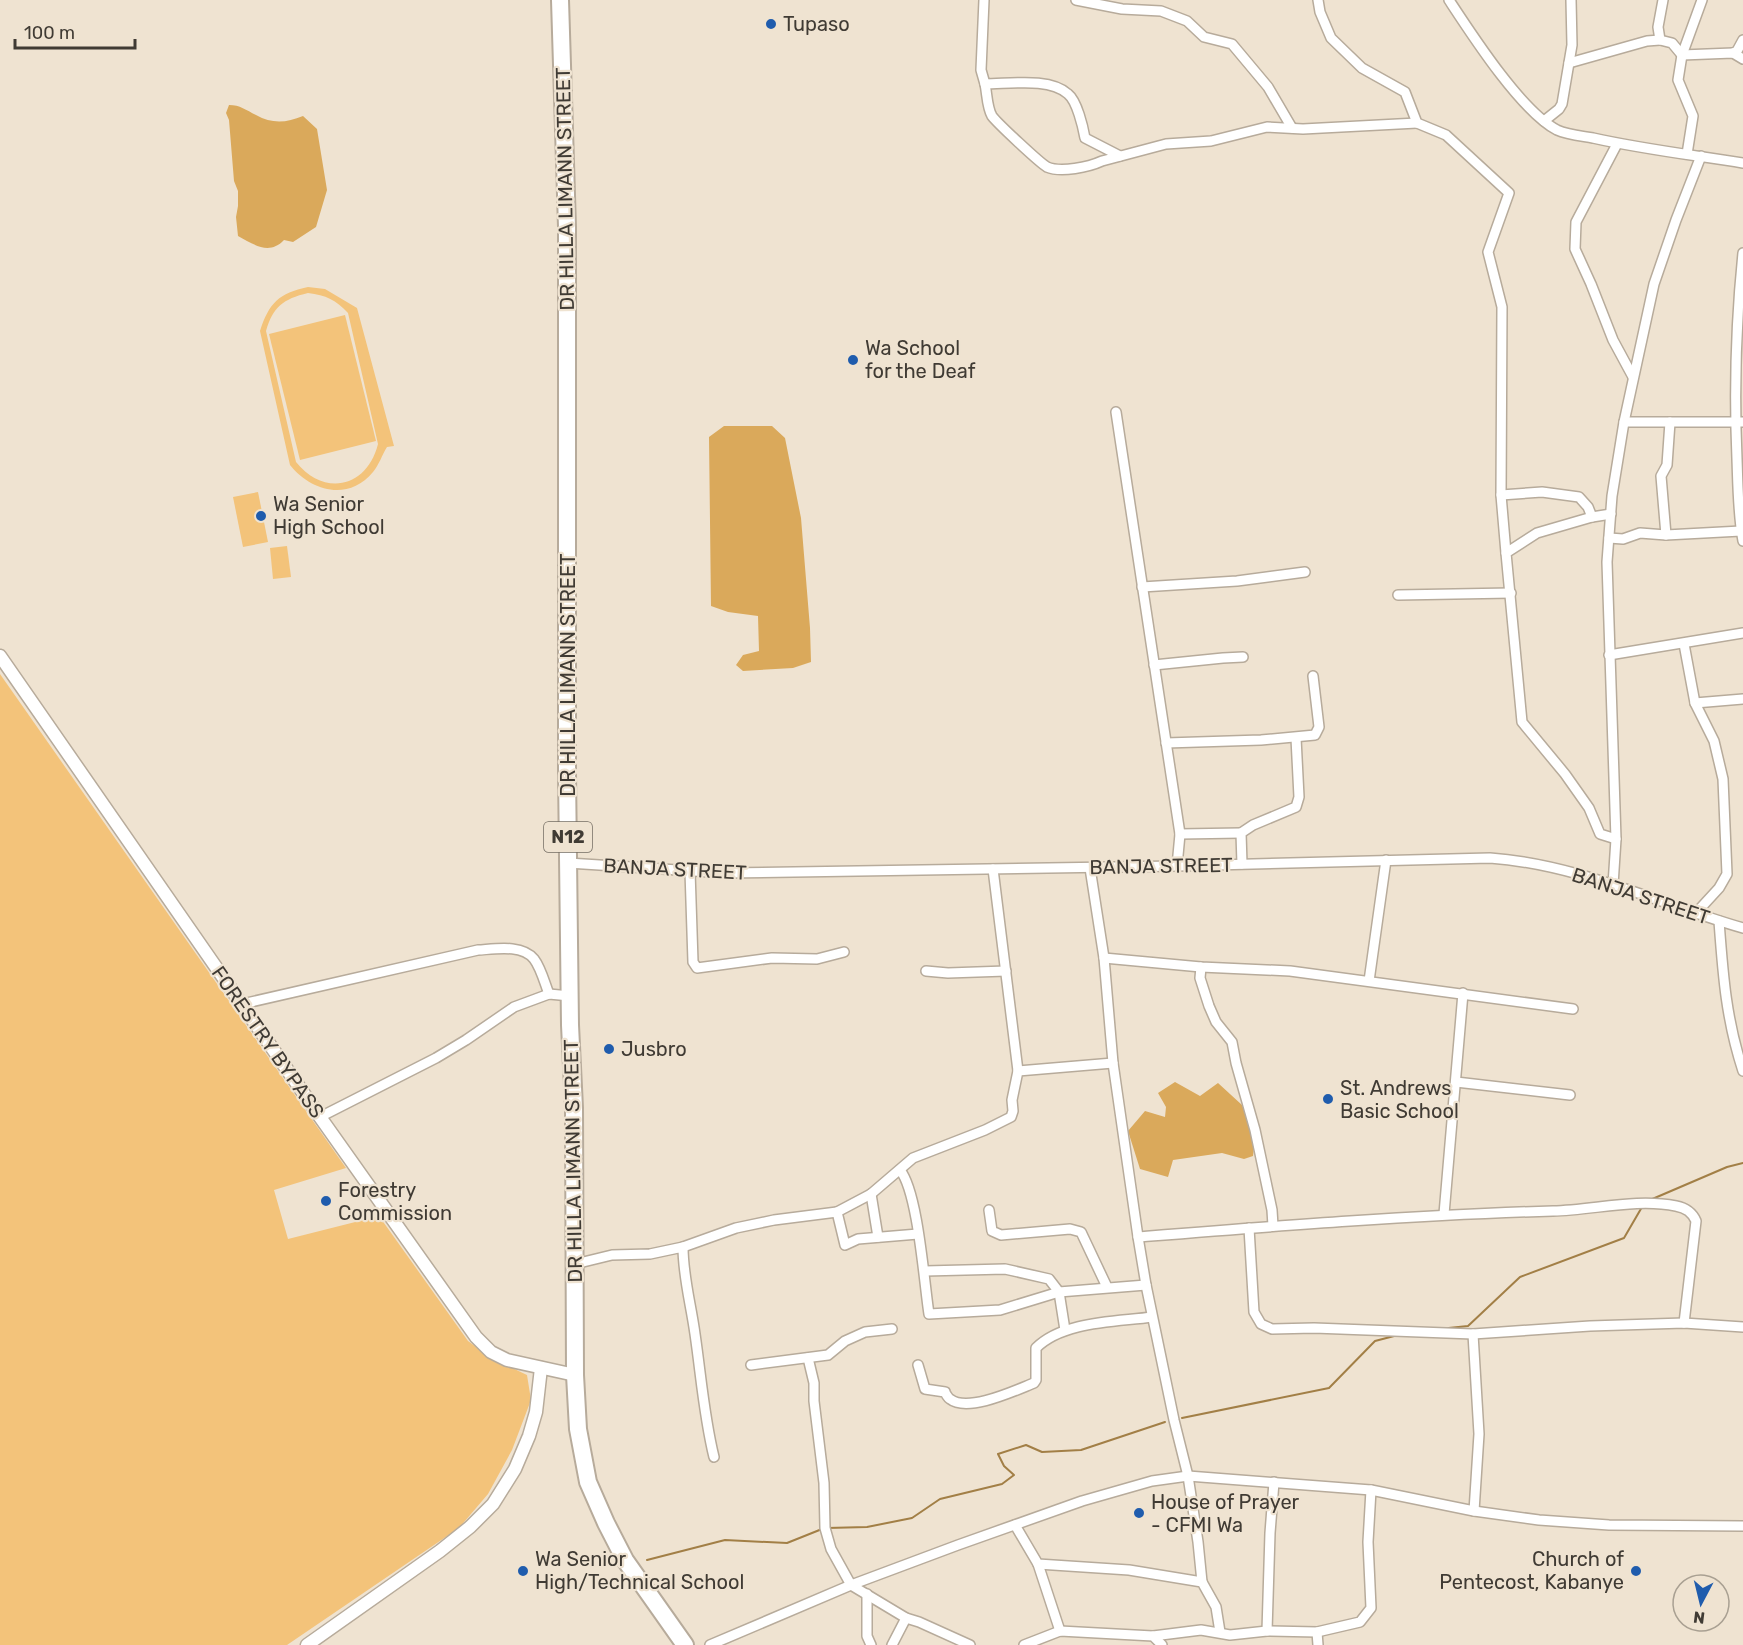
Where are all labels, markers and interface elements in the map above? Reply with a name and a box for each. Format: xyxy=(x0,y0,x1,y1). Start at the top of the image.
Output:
scale bar xyxy=(15,12,135,50)
place label: Tupaso xyxy=(783,12,850,36)
marker: Tupaso xyxy=(764,17,778,31)
text: 100 m xyxy=(24,22,75,44)
street label: DR HILLA LIMANN STREET xyxy=(551,67,579,311)
place label: Wa School for the Deaf xyxy=(865,336,976,383)
marker: Wa School for the Deaf xyxy=(846,353,860,367)
place label: Wa Senior High School xyxy=(273,492,385,539)
marker: Wa Senior High School xyxy=(254,509,268,523)
street label: DR HILLA LIMANN STREET xyxy=(556,553,580,797)
road number: N12 xyxy=(544,822,592,852)
street label: BANJA STREET xyxy=(603,853,748,885)
street label: BANJA STREET xyxy=(1089,853,1233,879)
street label: BANJA STREET xyxy=(1569,862,1713,930)
street label: FORESTRY BYPASS xyxy=(207,961,329,1123)
place label: Jusbro xyxy=(621,1037,687,1061)
street label: DR HILLA LIMANN STREET xyxy=(559,1039,587,1283)
marker: Jusbro xyxy=(602,1042,616,1056)
place label: St. Andrews Basic School xyxy=(1340,1076,1459,1123)
marker: St. Andrews Basic School xyxy=(1321,1092,1335,1106)
place label: Forestry Commission xyxy=(338,1178,452,1225)
marker: Forestry Commission xyxy=(319,1194,333,1208)
place label: House of Prayer - CFMI Wa xyxy=(1151,1490,1300,1537)
marker: House of Prayer - CFMI Wa xyxy=(1132,1506,1146,1520)
place label: Wa Senior High/Technical School xyxy=(535,1547,744,1594)
place label: Church of Pentecost, Kabanye xyxy=(1439,1547,1624,1594)
marker: Wa Senior High/Technical School xyxy=(516,1564,530,1578)
marker: Church of Pentecost, Kabanye xyxy=(1629,1564,1643,1578)
north arrow xyxy=(1671,1573,1731,1633)
text: N xyxy=(1692,1607,1706,1628)

